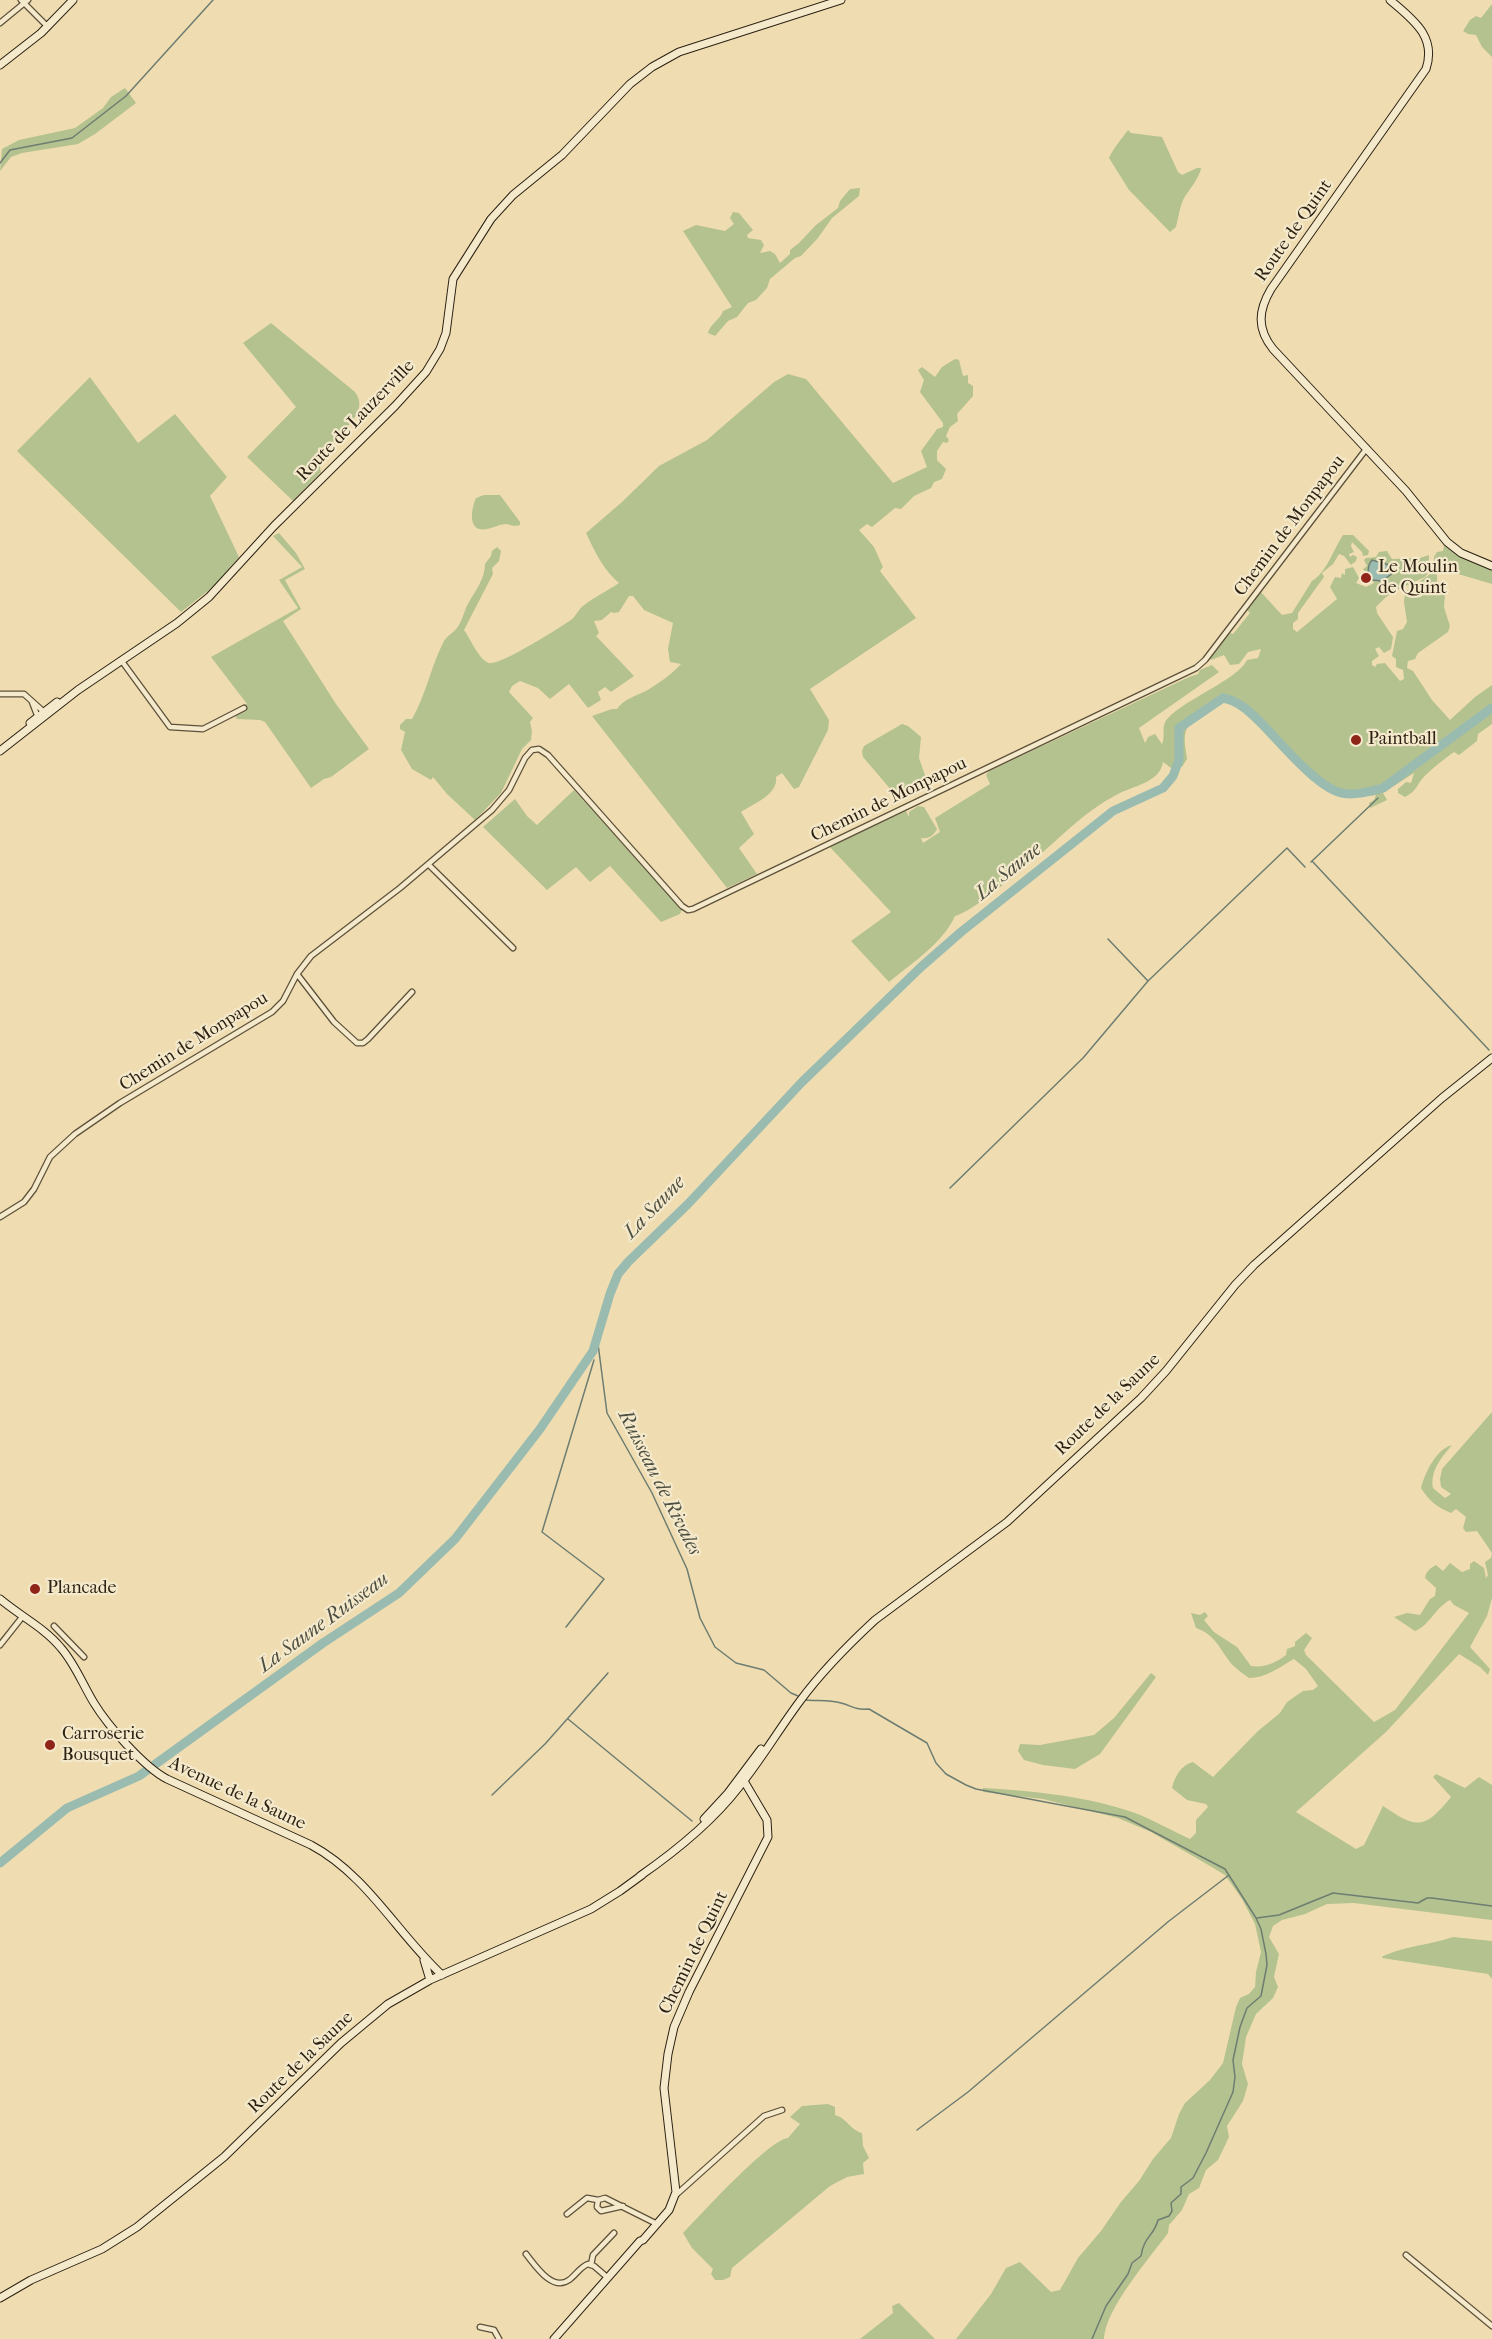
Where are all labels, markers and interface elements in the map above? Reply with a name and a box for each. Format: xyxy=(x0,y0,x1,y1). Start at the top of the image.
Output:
street label: Route de Quint xyxy=(1251,176,1337,286)
street label: Route de Lauzerville xyxy=(292,356,420,486)
street label: Chemin de Monpapou xyxy=(1230,451,1350,601)
place label: Le Moulin de Quint xyxy=(1378,557,1458,600)
marker: Le Moulin de Quint xyxy=(1359,571,1373,585)
place label: Paintball xyxy=(1368,729,1437,751)
marker: Paintball xyxy=(1349,733,1363,747)
street label: Chemin de Monpapou xyxy=(807,753,971,847)
water label: La Saune xyxy=(971,838,1047,906)
street label: Chemin de Monpapou xyxy=(116,988,272,1096)
water label: La Saune xyxy=(619,1172,691,1244)
street label: Route de la Saune xyxy=(1051,1349,1165,1461)
water label: Ruisseau de Rivales xyxy=(612,1406,706,1560)
water label: La Saune Ruisseau xyxy=(254,1568,394,1678)
place label: Plancade xyxy=(47,1578,116,1600)
marker: Plancade xyxy=(28,1582,42,1596)
place label: Carroserie Bousquet xyxy=(62,1724,144,1766)
marker: Carroserie Bousquet xyxy=(43,1738,57,1752)
street label: Avenue de la Saune xyxy=(165,1753,309,1835)
street label: Chemin de Quint xyxy=(655,1888,733,2018)
street label: Route de la Saune xyxy=(244,2007,358,2119)

